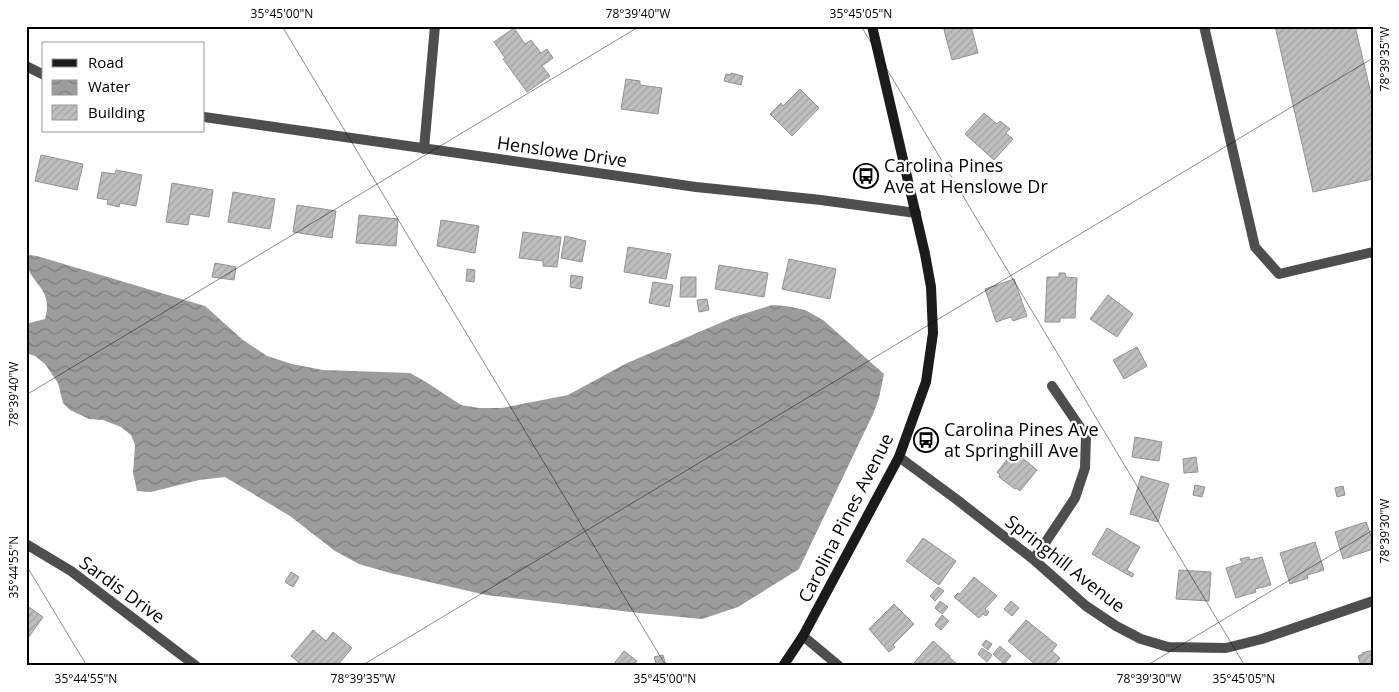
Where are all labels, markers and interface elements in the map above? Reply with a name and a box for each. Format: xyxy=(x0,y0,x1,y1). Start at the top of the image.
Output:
text: 35°45'00"N xyxy=(251,5,313,22)
text: 78°39'40"W xyxy=(606,5,670,22)
text: 35°45'05"N xyxy=(830,5,892,22)
text: 78°39'35"W xyxy=(1376,27,1393,91)
legend xyxy=(42,42,205,132)
text: Road xyxy=(88,52,124,72)
text: Water xyxy=(88,76,130,96)
text: Building xyxy=(88,102,145,122)
street label: Henslowe Drive xyxy=(496,130,629,172)
place label: Carolina Pines Ave at Henslowe Dr xyxy=(884,153,1048,198)
bus stop icon: Carolina Pines Ave at Henslowe Dr xyxy=(853,163,879,189)
text: 78°39'40"W xyxy=(5,362,22,426)
place label: Carolina Pines Ave at Springhill Ave xyxy=(944,417,1099,462)
bus stop icon: Carolina Pines Ave at Springhill Ave xyxy=(913,427,939,453)
street label: Carolina Pines Avenue xyxy=(792,429,898,606)
text: 78°39'30"W xyxy=(1376,499,1393,563)
street label: Springhill Avenue xyxy=(1001,509,1130,617)
text: 35°44'55"N xyxy=(5,536,22,598)
street label: Sardis Drive xyxy=(75,550,170,628)
text: 35°44'55"N xyxy=(55,670,117,687)
text: 78°39'35"W xyxy=(331,670,395,687)
text: 35°45'00"N xyxy=(634,670,696,687)
text: 78°39'30"W xyxy=(1117,670,1181,687)
text: 35°45'05"N xyxy=(1213,670,1275,687)

